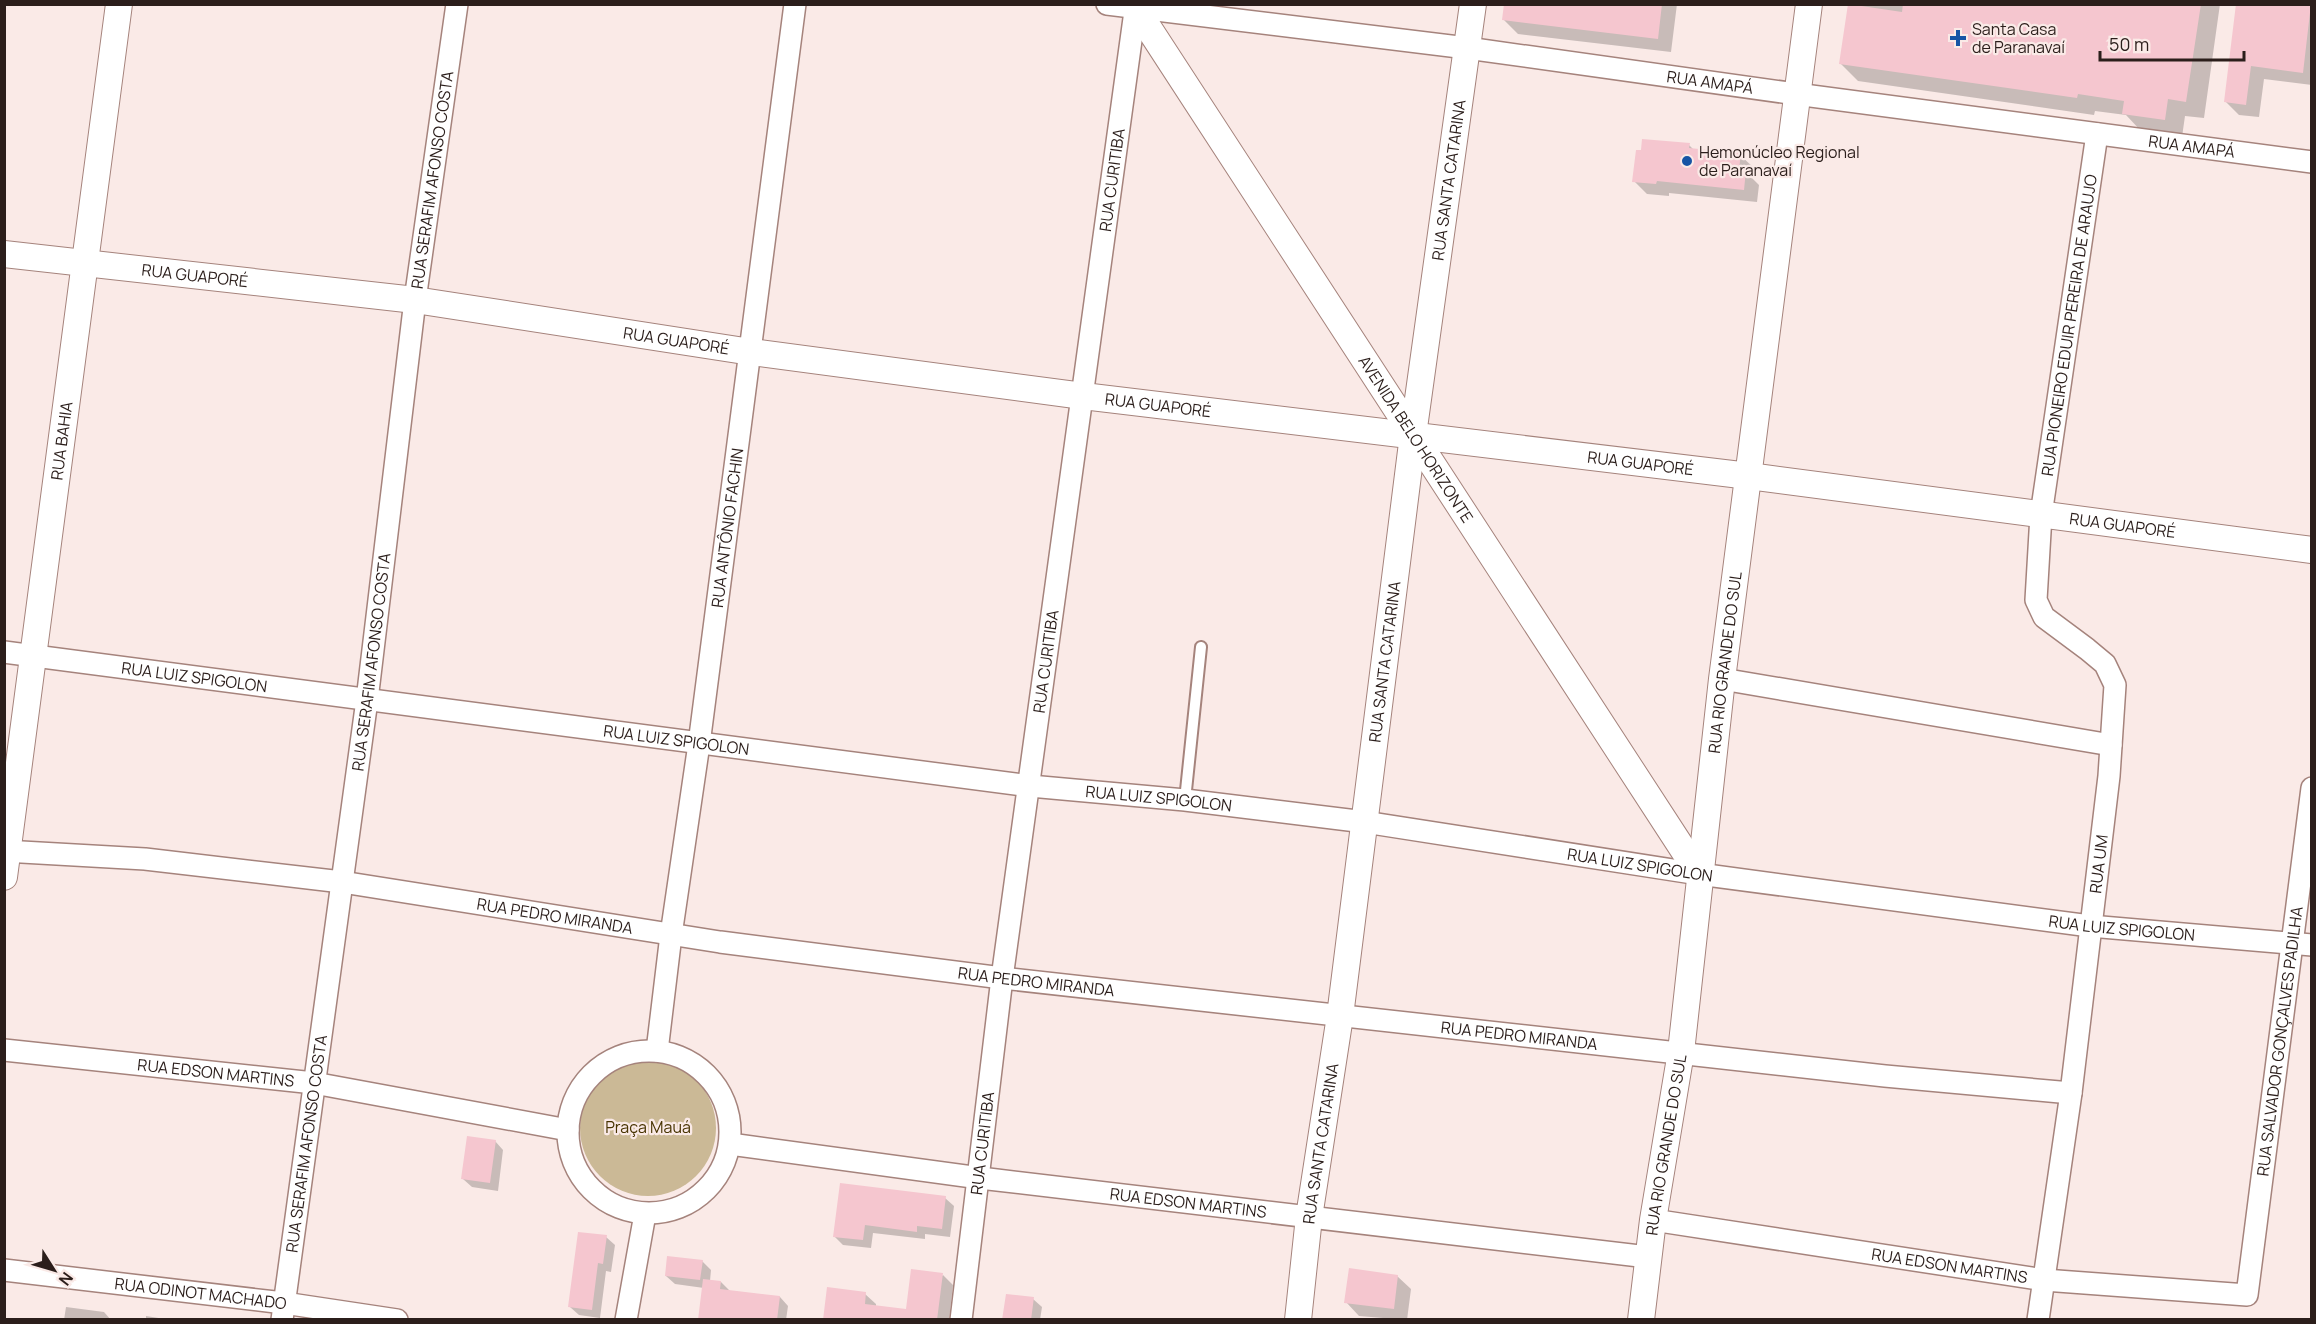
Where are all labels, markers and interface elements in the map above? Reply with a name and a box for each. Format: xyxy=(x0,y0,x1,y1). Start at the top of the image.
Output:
place label: Santa Casa de Paranavaí xyxy=(1972,18,2065,58)
scale bar xyxy=(2100,24,2244,62)
marker: Santa Casa de Paranavaí xyxy=(1949,29,1967,47)
text: 50 m xyxy=(2109,32,2149,56)
street label: RUA AMAPÁ xyxy=(1665,65,1755,99)
street label: RUA SERAFIM AFONSO COSTA xyxy=(406,70,458,290)
street label: RUA SANTA CATARINA xyxy=(1426,98,1471,262)
street label: RUA CURITIBA xyxy=(1094,127,1130,233)
street label: RUA AMAPÁ xyxy=(2147,130,2236,163)
place label: Hemonúcleo Regional de Paranavaí xyxy=(1699,141,1860,181)
marker: Hemonúcleo Regional de Paranavaí xyxy=(1680,154,1694,168)
street label: RUA PIONEIRO EDUIR PEREIRA DE ARAUJO xyxy=(2036,172,2102,477)
street label: RUA GUAPORÉ xyxy=(140,258,249,292)
street label: RUA GUAPORÉ xyxy=(622,321,731,359)
street label: AVENIDA BELO HORIZONTE xyxy=(1354,351,1478,527)
street label: RUA GUAPORÉ xyxy=(1104,388,1212,422)
street label: RUA BAHIA xyxy=(45,400,78,481)
street label: RUA GUAPORÉ xyxy=(1586,446,1695,480)
street label: RUA ANTÔNIO FACHIN xyxy=(706,447,748,609)
street label: RUA GUAPORÉ xyxy=(2068,507,2177,543)
street label: RUA SERAFIM AFONSO COSTA xyxy=(346,552,396,772)
street label: RUA RIO GRANDE DO SUL xyxy=(1703,570,1747,755)
street label: RUA SANTA CATARINA xyxy=(1363,580,1406,744)
street label: RUA CURITIBA xyxy=(1028,608,1064,714)
street label: RUA LUIZ SPIGOLON xyxy=(120,656,269,697)
street label: RUA LUIZ SPIGOLON xyxy=(602,719,751,760)
street label: RUA LUIZ SPIGOLON xyxy=(1085,780,1233,817)
street label: RUA UM xyxy=(2084,833,2113,895)
street label: RUA LUIZ SPIGOLON xyxy=(1566,843,1714,887)
street label: RUA PEDRO MIRANDA xyxy=(475,893,634,939)
street label: RUA SALVADOR GONÇALVES PADILHA xyxy=(2251,905,2308,1177)
street label: RUA LUIZ SPIGOLON xyxy=(2047,910,2196,946)
street label: RUA PEDRO MIRANDA xyxy=(957,961,1116,1001)
street label: RUA PEDRO MIRANDA xyxy=(1440,1016,1599,1055)
street label: RUA SERAFIM AFONSO COSTA xyxy=(280,1033,332,1254)
street label: RUA EDSON MARTINS xyxy=(136,1053,295,1092)
street label: RUA RIO GRANDE DO SUL xyxy=(1640,1053,1691,1237)
street label: RUA SANTA CATARINA xyxy=(1297,1062,1344,1225)
street label: RUA CURITIBA xyxy=(965,1090,999,1196)
park label: Praça Mauá xyxy=(605,1116,691,1138)
street label: RUA EDSON MARTINS xyxy=(1109,1182,1268,1223)
north arrow xyxy=(24,1240,84,1300)
street label: RUA EDSON MARTINS xyxy=(1870,1243,2029,1288)
text: N xyxy=(54,1268,78,1290)
street label: RUA ODINOT MACHADO xyxy=(113,1272,288,1314)

